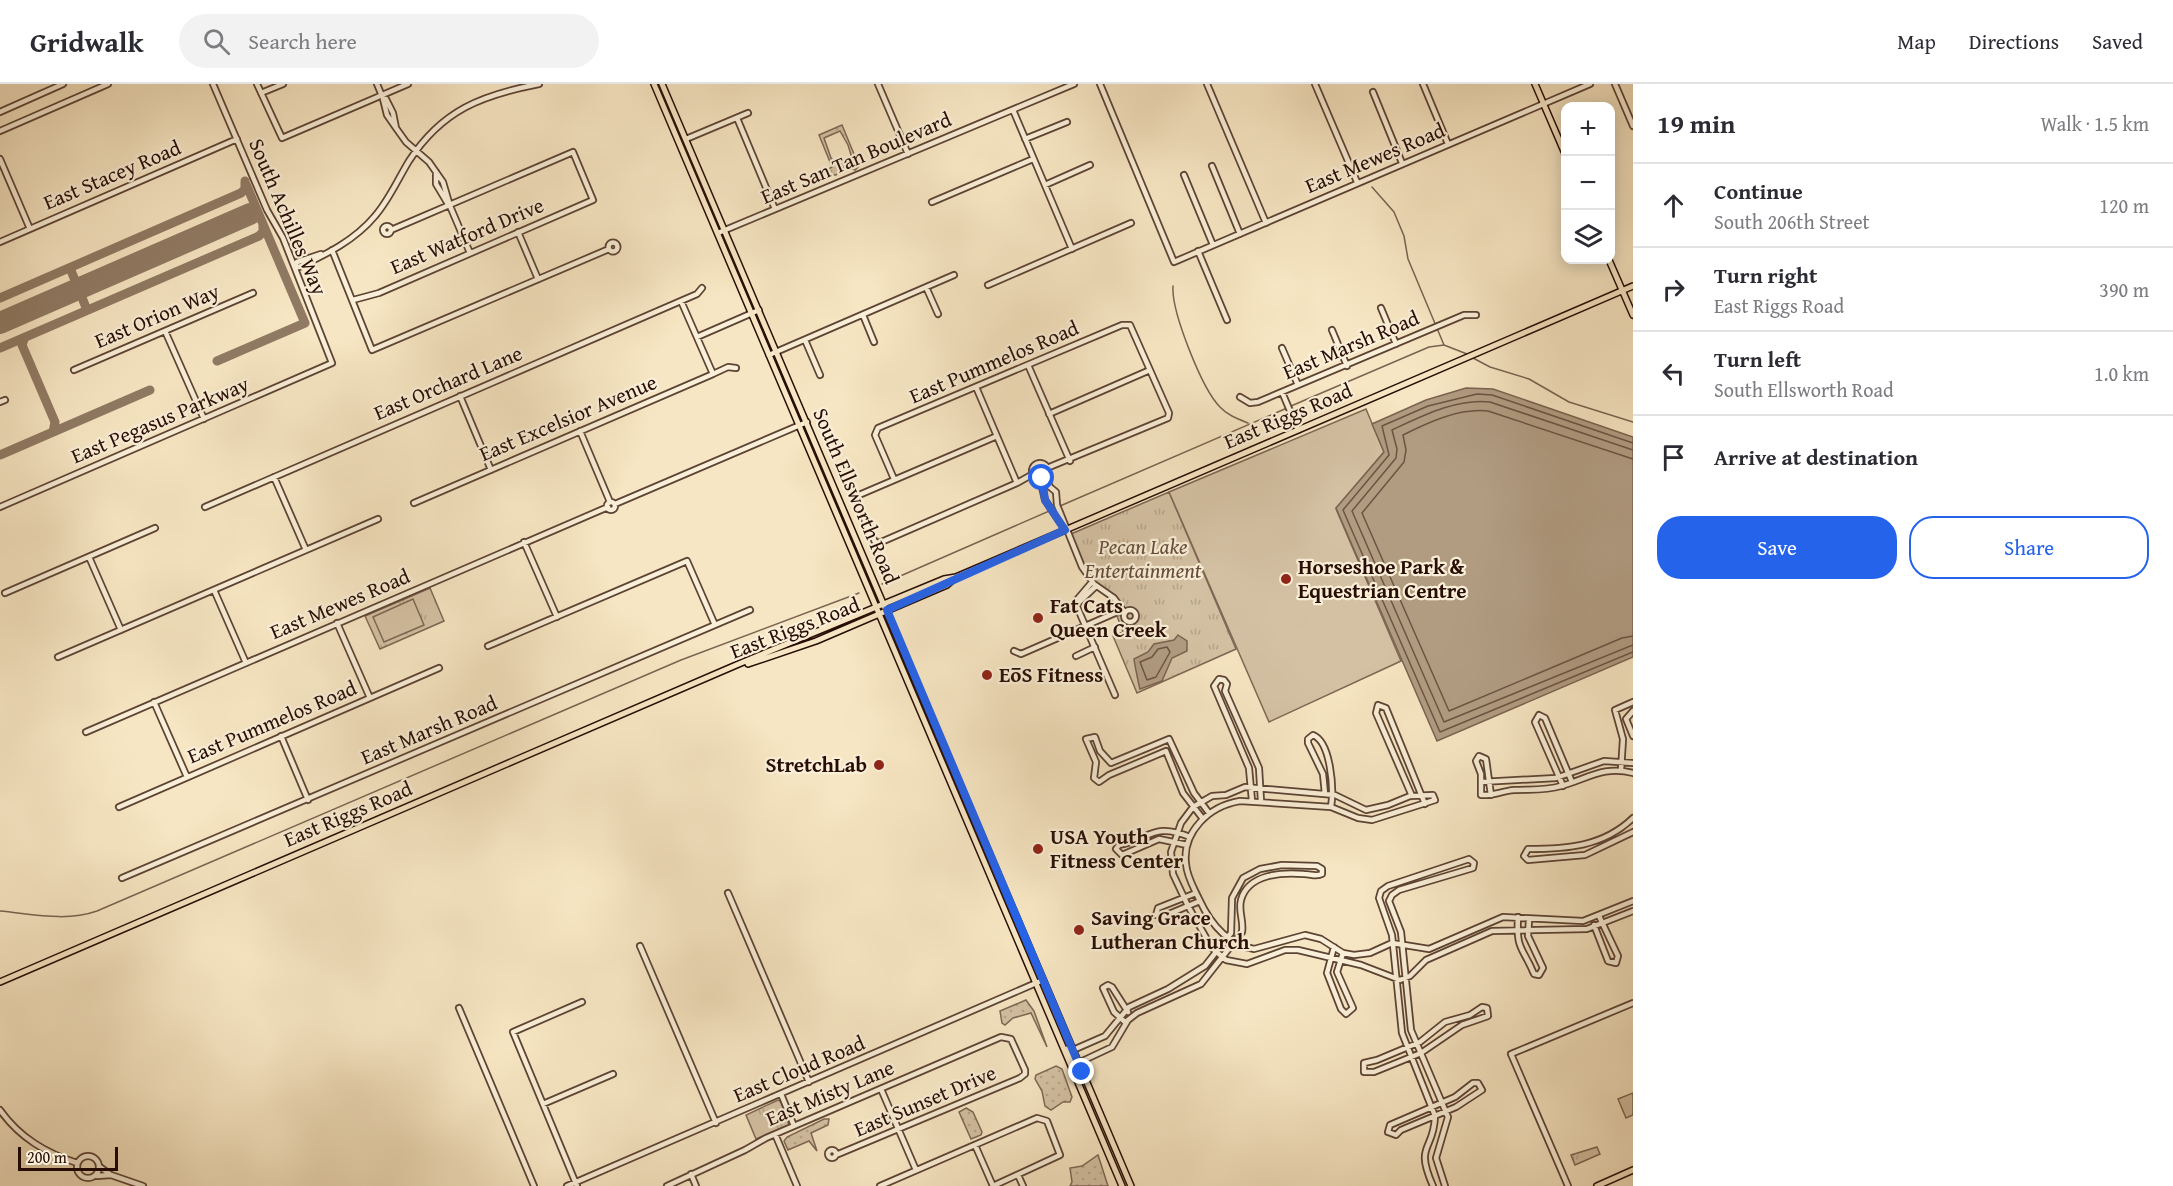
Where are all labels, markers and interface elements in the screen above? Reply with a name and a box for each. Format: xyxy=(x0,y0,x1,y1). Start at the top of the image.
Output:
search box xyxy=(179,14,599,68)
text: Gridwalk xyxy=(30,21,143,62)
icon: search xyxy=(200,25,233,58)
text: Search here xyxy=(248,25,357,57)
text: Map xyxy=(1897,26,1936,57)
text: Directions xyxy=(1969,26,2059,57)
text: Saved xyxy=(2092,26,2143,57)
map controls xyxy=(1561,102,1615,264)
button: + xyxy=(1561,102,1615,156)
street label: East San Tan Boulevard xyxy=(756,103,957,212)
text: 19 min xyxy=(1657,104,1735,143)
text: Walk · 1.5 km xyxy=(2040,109,2149,138)
street label: East Mewes Road xyxy=(1300,114,1450,201)
street label: East Stacey Road xyxy=(38,131,186,217)
street label: South Achilles Way xyxy=(241,134,336,300)
button: − xyxy=(1561,156,1615,210)
text: Continue xyxy=(1714,175,1803,207)
street label: East Watford Drive xyxy=(385,189,549,282)
icon: ahead xyxy=(1657,189,1690,222)
text: 120 m xyxy=(2099,191,2149,220)
text: South 206th Street xyxy=(1714,207,1870,236)
button: layers xyxy=(1561,210,1615,264)
text: Turn right xyxy=(1714,259,1817,291)
icon: right xyxy=(1657,273,1690,306)
street label: East Orion Way xyxy=(90,275,224,356)
text: 390 m xyxy=(2099,275,2149,304)
text: East Riggs Road xyxy=(1714,291,1844,320)
street label: East Marsh Road xyxy=(1278,302,1425,387)
street label: East Pummelos Road xyxy=(904,312,1084,411)
street label: East Orchard Lane xyxy=(369,337,527,428)
text: Turn left xyxy=(1714,343,1801,375)
icon: left xyxy=(1657,357,1690,390)
text: 1.0 km xyxy=(2094,359,2149,388)
street label: East Excelsior Avenue xyxy=(474,366,661,469)
street label: East Pegasus Parkway xyxy=(66,368,254,471)
street label: East Riggs Road xyxy=(1219,374,1358,457)
text: South Ellsworth Road xyxy=(1714,375,1894,404)
street label: South Ellsworth Road xyxy=(805,403,908,589)
icon: arrive xyxy=(1657,441,1690,474)
text: Arrive at destination xyxy=(1714,441,1918,473)
route start xyxy=(1028,464,1054,490)
button: Save xyxy=(1657,516,1897,579)
button: Share xyxy=(1909,516,2149,579)
park label: Pecan Lake Entertainment xyxy=(1084,531,1202,586)
place label: Horseshoe Park & Equestrian Centre xyxy=(1298,551,1466,606)
street label: East Mewes Road xyxy=(265,560,415,647)
marker: Horseshoe Park & Equestrian Centre xyxy=(1279,572,1293,586)
street label: East Riggs Road xyxy=(725,588,865,667)
place label: Fat Cats Queen Creek xyxy=(1050,590,1168,645)
marker: Fat Cats Queen Creek xyxy=(1031,611,1045,625)
place label: EōS Fitness xyxy=(999,659,1103,690)
marker: EōS Fitness xyxy=(980,668,994,682)
street label: East Pummelos Road xyxy=(182,672,362,771)
street label: East Marsh Road xyxy=(356,687,503,772)
place label: StretchLab xyxy=(765,749,867,780)
marker: StretchLab xyxy=(872,758,886,772)
street label: East Riggs Road xyxy=(279,772,418,855)
place label: USA Youth Fitness Center xyxy=(1050,821,1184,876)
marker: USA Youth Fitness Center xyxy=(1031,842,1045,856)
place label: Saving Grace Lutheran Church xyxy=(1091,902,1250,957)
marker: Saving Grace Lutheran Church xyxy=(1072,923,1086,937)
street label: East Cloud Road xyxy=(728,1027,870,1110)
street label: East Misty Lane xyxy=(761,1052,899,1134)
street label: East Sunset Drive xyxy=(849,1057,1001,1144)
route end xyxy=(1068,1058,1094,1084)
scale bar xyxy=(18,1144,118,1172)
text: 200 m xyxy=(27,1145,67,1169)

